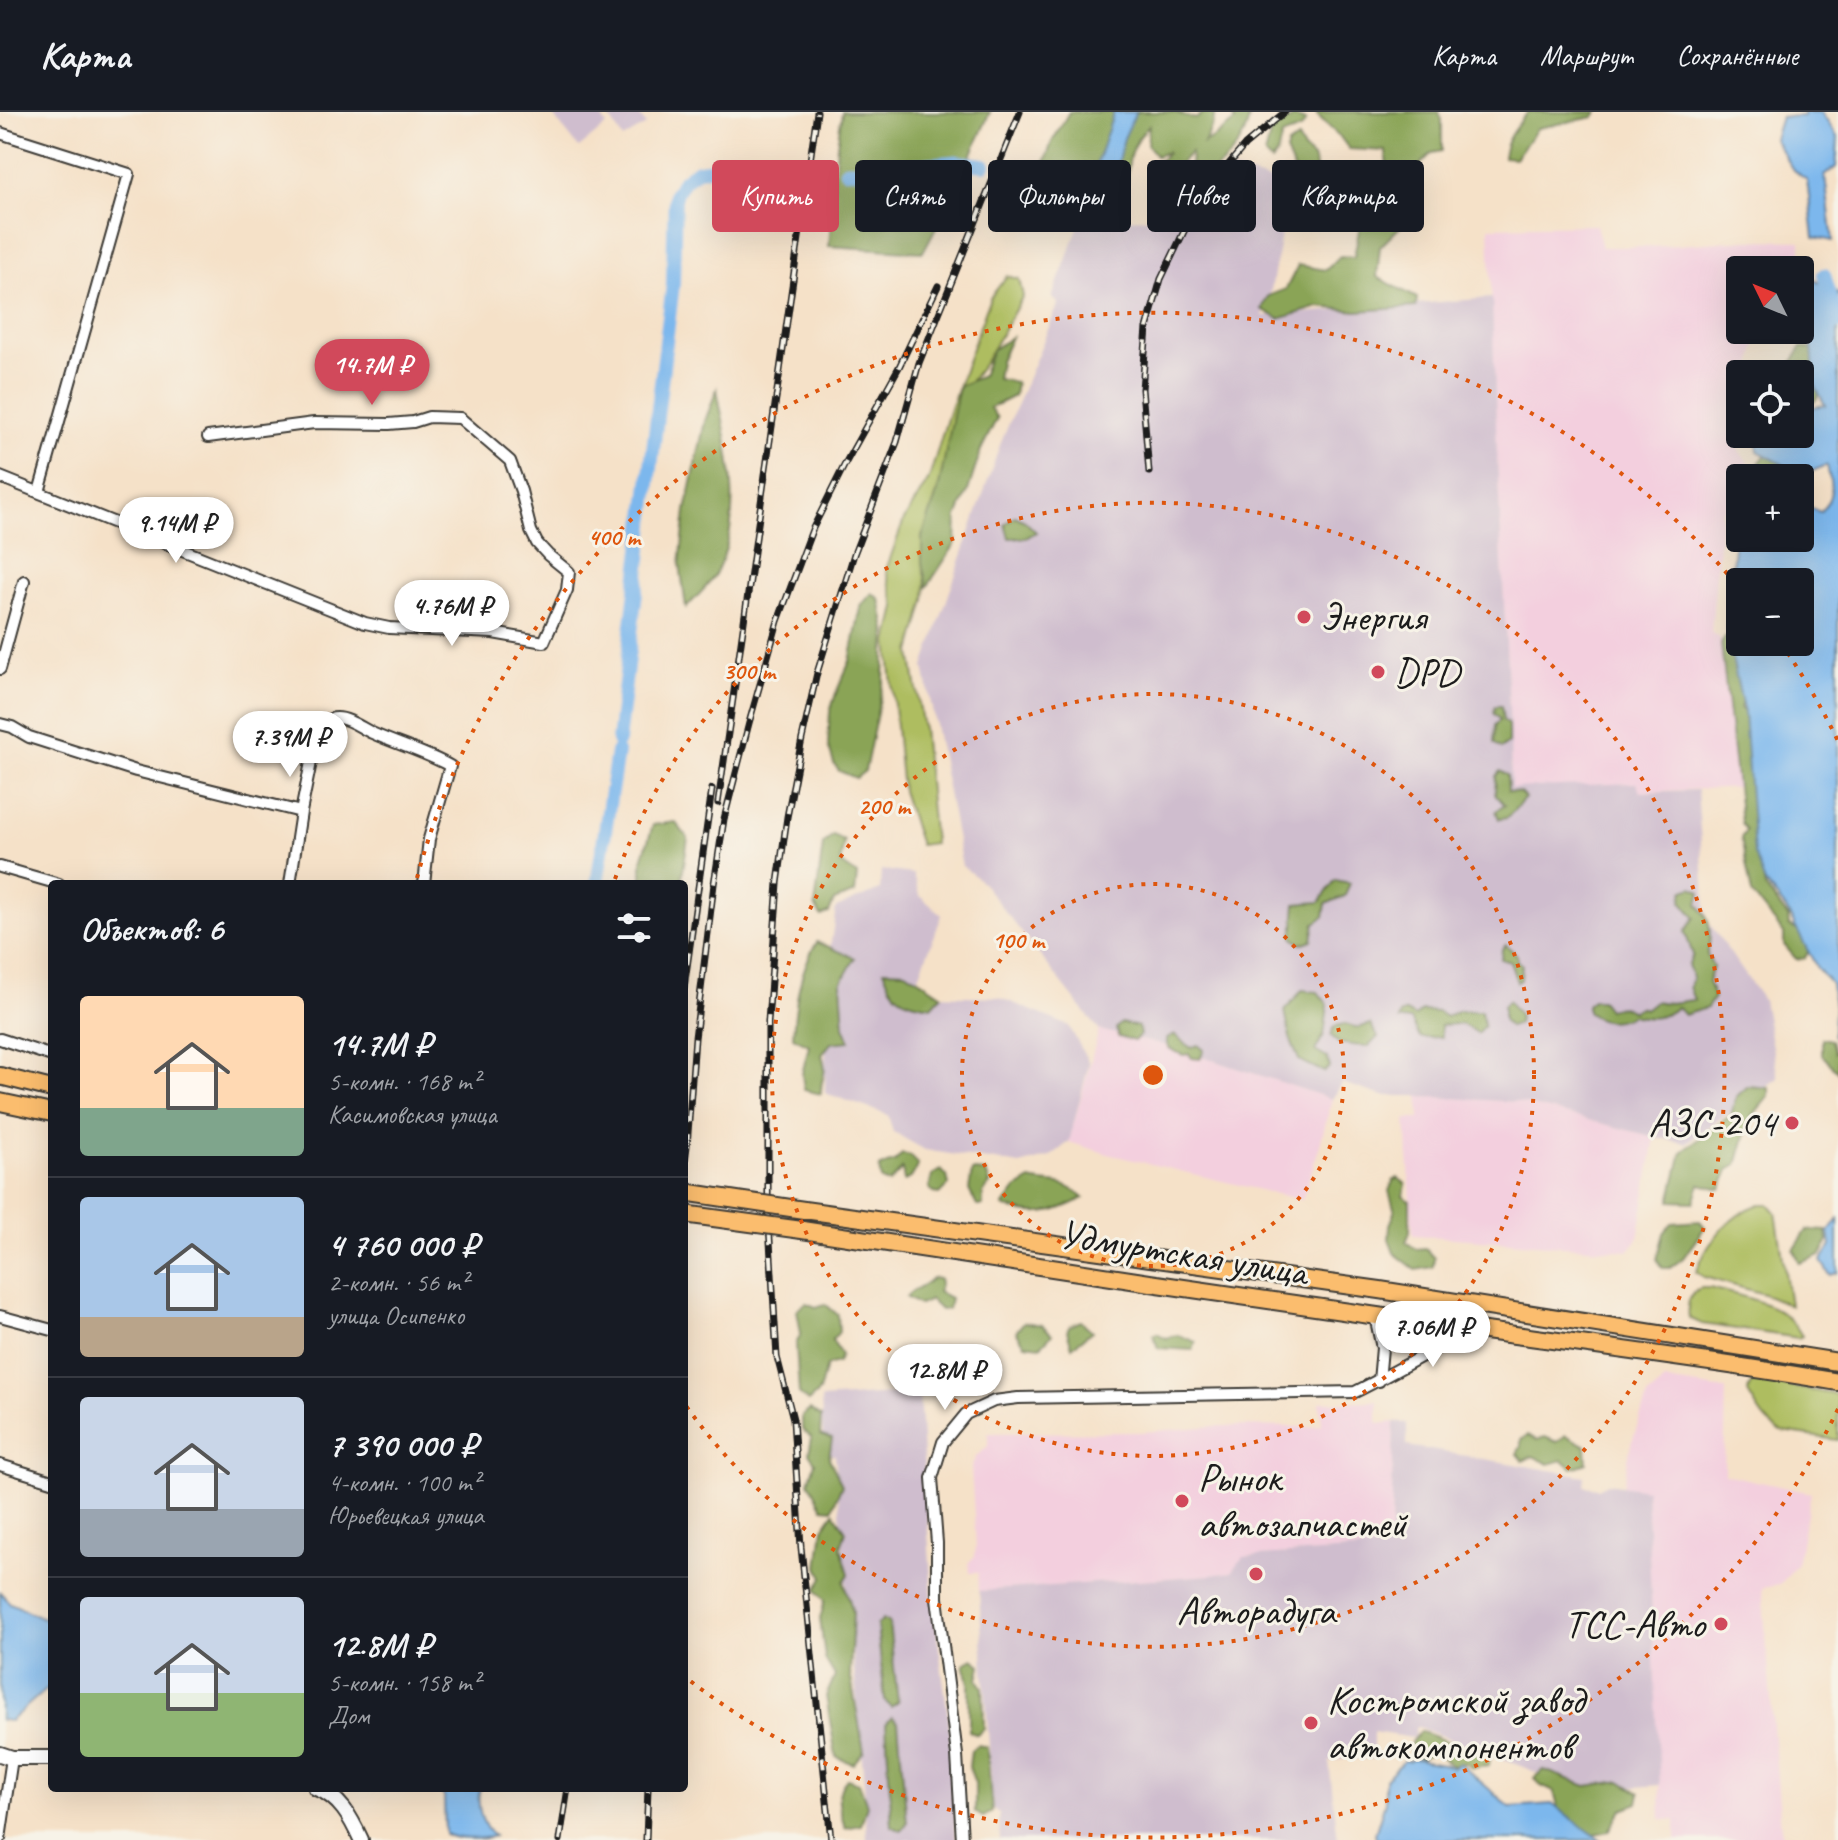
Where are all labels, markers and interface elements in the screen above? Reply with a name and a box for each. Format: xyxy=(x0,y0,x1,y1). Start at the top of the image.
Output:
text: Карта xyxy=(40,32,130,79)
text: Карта xyxy=(1432,38,1496,73)
text: Маршрут xyxy=(1540,38,1632,73)
text: Сохранённые xyxy=(1676,38,1798,73)
chip: Купить xyxy=(712,160,839,232)
chip: Снять xyxy=(855,160,972,232)
chip: Фильтры xyxy=(988,160,1131,232)
chip: Новое xyxy=(1147,160,1256,232)
chip: Квартира xyxy=(1272,160,1424,232)
north arrow xyxy=(1726,256,1814,344)
map controls xyxy=(1726,256,1814,656)
pin: 14.7M ₽ xyxy=(298,339,446,407)
text: 14.7M ₽ xyxy=(333,348,411,381)
button: locate xyxy=(1726,360,1814,448)
button: + xyxy=(1726,464,1814,552)
pin: 9.14M ₽ xyxy=(102,497,250,565)
text: 9.14M ₽ xyxy=(137,506,215,539)
text: 400 m xyxy=(588,522,642,552)
button: − xyxy=(1726,568,1814,656)
pin: 4.76M ₽ xyxy=(378,580,526,648)
text: 4.76M ₽ xyxy=(412,589,492,622)
place label: Энергия xyxy=(1320,592,1429,642)
marker: Энергия xyxy=(1295,608,1313,626)
place label: DPD xyxy=(1394,647,1463,697)
text: 300 m xyxy=(723,656,777,686)
marker: DPD xyxy=(1369,663,1387,681)
pin: 7.39M ₽ xyxy=(216,711,364,779)
text: 7.39M ₽ xyxy=(251,720,329,753)
text: 200 m xyxy=(858,791,912,821)
icon: filters xyxy=(612,906,656,950)
text: Объектов: 6 xyxy=(80,907,223,950)
text: 100 m xyxy=(992,925,1046,955)
text: 14.7M ₽ xyxy=(328,1022,431,1065)
icon: home xyxy=(144,1028,240,1124)
centre of rings xyxy=(1139,1061,1167,1089)
text: 5-комн. · 168 m² xyxy=(328,1065,480,1098)
text: Касимовская улица xyxy=(328,1098,497,1131)
place label: АЗС-204 xyxy=(1649,1098,1780,1148)
marker: АЗС-204 xyxy=(1783,1114,1801,1132)
street label: Удмуртская улица xyxy=(1056,1209,1314,1298)
text: 4 760 000 ₽ xyxy=(328,1223,478,1266)
icon: home xyxy=(144,1229,240,1325)
text: 2-комн. · 56 m² xyxy=(328,1266,468,1299)
text: улица Осипенко xyxy=(328,1299,464,1332)
pin: 7.06M ₽ xyxy=(1359,1301,1507,1369)
text: 7.06M ₽ xyxy=(1393,1310,1473,1343)
pin: 12.8M ₽ xyxy=(871,1344,1019,1412)
text: 12.8M ₽ xyxy=(906,1353,984,1386)
text: 7 390 000 ₽ xyxy=(328,1423,477,1466)
icon: home xyxy=(144,1429,240,1525)
place label: Рынок автозапчастей xyxy=(1198,1453,1409,1549)
text: 4-комн. · 100 m² xyxy=(328,1466,480,1499)
marker: Рынок автозапчастей xyxy=(1173,1492,1191,1510)
text: Юрьевецкая улица xyxy=(328,1499,484,1532)
marker: Авторадуга xyxy=(1247,1565,1265,1583)
place label: Авторадуга xyxy=(1177,1586,1338,1636)
place label: ТСС-Авто xyxy=(1564,1599,1707,1649)
marker: ТСС-Авто xyxy=(1712,1615,1730,1633)
text: 12.8M ₽ xyxy=(328,1623,431,1666)
icon: home xyxy=(144,1629,240,1725)
text: 5-комн. · 158 m² xyxy=(328,1666,480,1699)
place label: Костромской завод автокомпонентов xyxy=(1327,1675,1588,1771)
text: Дом xyxy=(328,1699,370,1732)
marker: Костромской завод автокомпонентов xyxy=(1302,1714,1320,1732)

